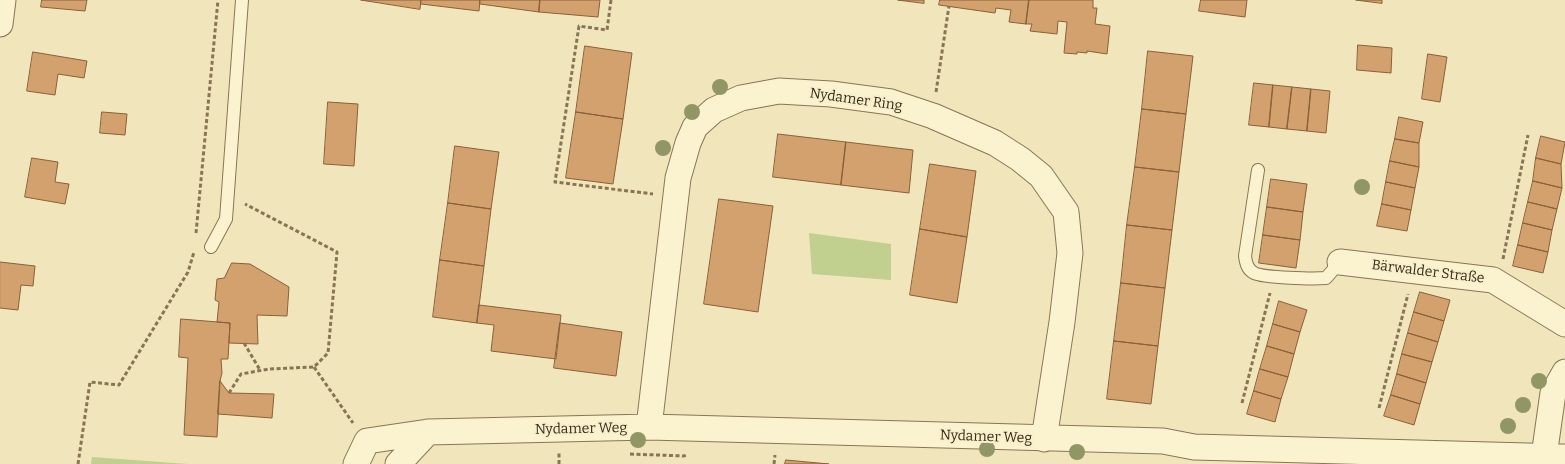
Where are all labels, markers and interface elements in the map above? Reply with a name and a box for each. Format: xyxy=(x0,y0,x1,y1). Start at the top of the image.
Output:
street label: Nydamer Ring xyxy=(809,85,903,115)
street label: Bärwalder Straße xyxy=(1371,257,1485,287)
street label: Nydamer Weg xyxy=(535,420,627,438)
street label: Nydamer Weg xyxy=(940,427,1032,447)

